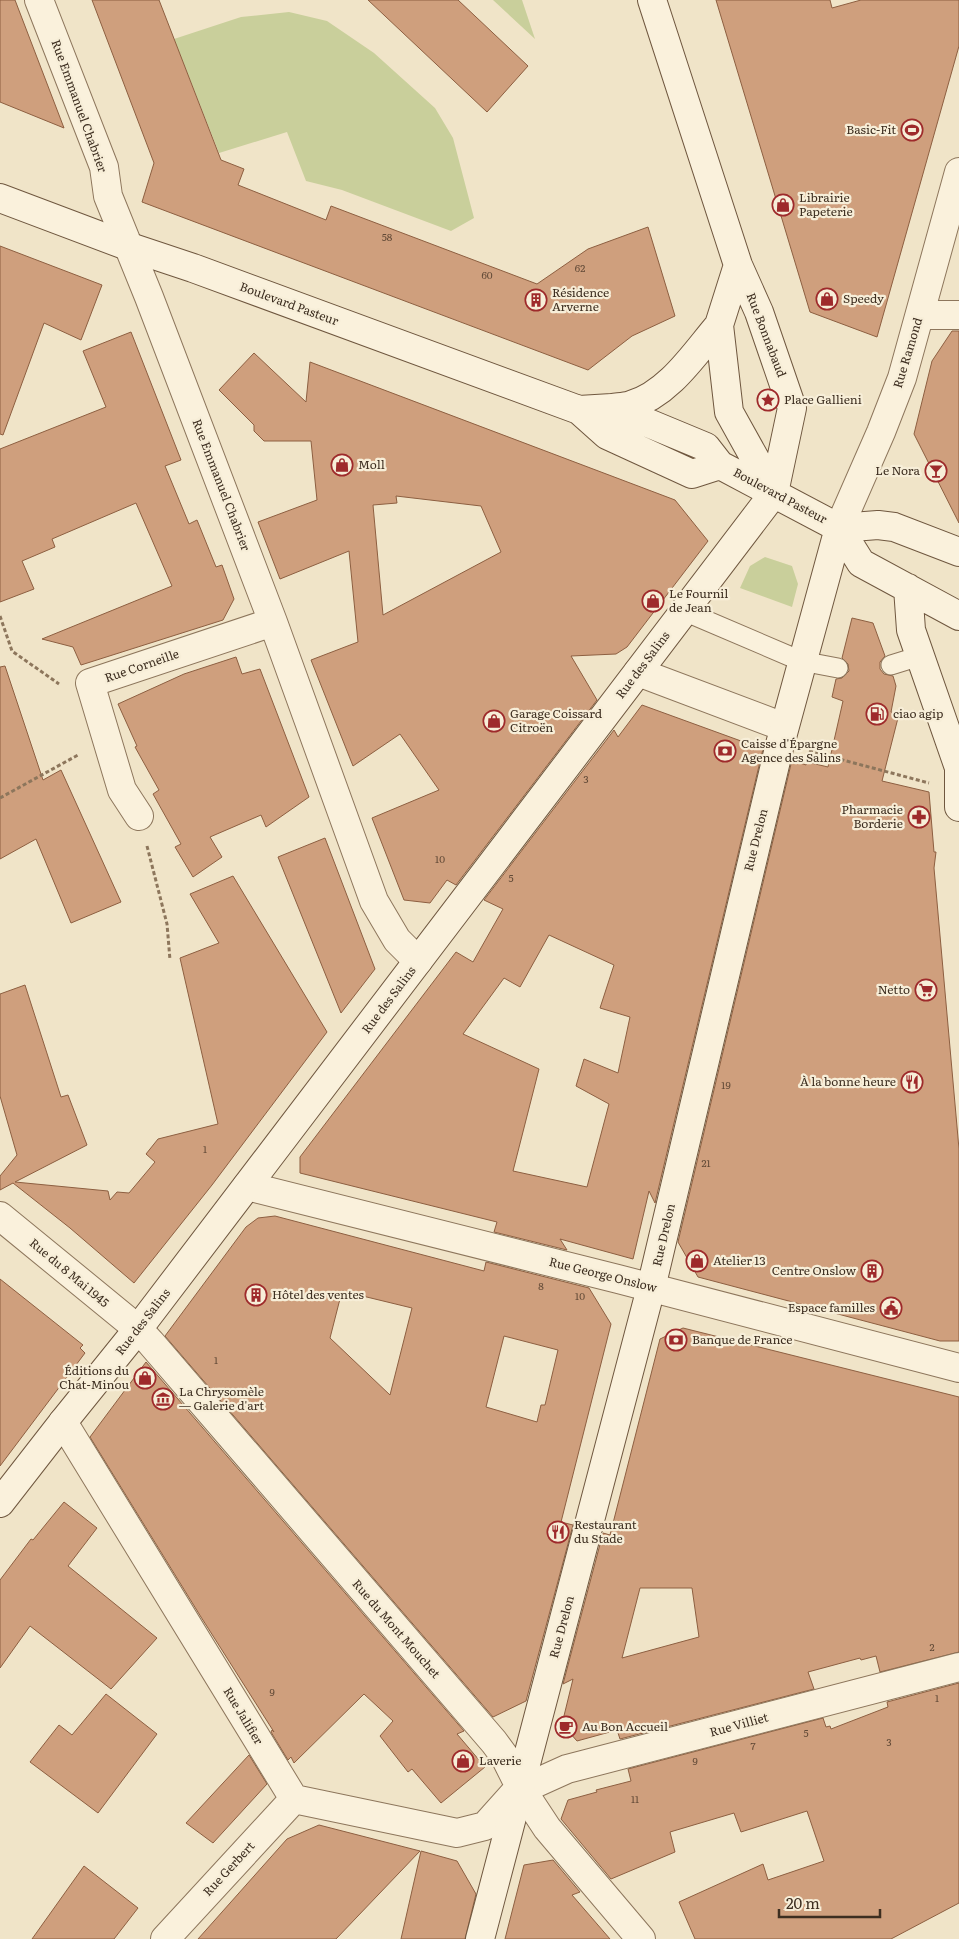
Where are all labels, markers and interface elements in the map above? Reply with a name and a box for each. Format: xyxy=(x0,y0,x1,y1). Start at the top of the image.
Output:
street label: Rue Emmanuel Chabrier xyxy=(48,37,112,175)
sports icon: Basic-Fit xyxy=(900,118,924,142)
place label: Basic-Fit xyxy=(846,120,896,138)
place label: Librairie Papeterie xyxy=(799,188,853,220)
shop icon: Librairie Papeterie xyxy=(771,193,795,217)
house number: 58 xyxy=(382,229,393,244)
house number: 62 xyxy=(575,260,585,275)
house number: 60 xyxy=(481,267,493,282)
street label: Boulevard Pasteur xyxy=(237,277,342,329)
place label: Résidence Arverne xyxy=(552,283,609,315)
shop icon: Speedy xyxy=(815,287,839,311)
building icon: Résidence Arverne xyxy=(524,288,548,312)
place label: Speedy xyxy=(843,289,884,307)
street label: Rue Bonnabaud xyxy=(742,290,792,380)
street label: Rue Ramond xyxy=(888,315,927,390)
place icon: Place Gallieni xyxy=(756,388,780,412)
place label: Place Gallieni xyxy=(784,390,862,408)
street label: Rue Emmanuel Chabrier xyxy=(188,416,256,554)
shop icon: Moll xyxy=(330,453,354,477)
place label: Moll xyxy=(358,455,385,473)
bar icon: Le Nora xyxy=(924,459,948,483)
place label: Le Nora xyxy=(875,461,921,479)
street label: Boulevard Pasteur xyxy=(730,463,831,528)
place label: Le Fournil de Jean xyxy=(669,584,728,616)
shop icon: Le Fournil de Jean xyxy=(641,589,665,613)
street label: Rue des Salins xyxy=(611,626,674,702)
street label: Rue Corneille xyxy=(102,644,181,686)
fuel station icon: ciao agip xyxy=(865,702,889,726)
place label: Garage Coissard Citroën xyxy=(510,704,603,736)
place label: ciao agip xyxy=(893,704,943,722)
shop icon: Garage Coissard Citroën xyxy=(482,709,506,733)
place label: Caisse d'Épargne Agence des Salins xyxy=(741,734,841,766)
bank icon: Caisse d'Épargne Agence des Salins xyxy=(713,739,737,763)
house number: 3 xyxy=(583,771,589,786)
place label: Pharmacie Borderie xyxy=(842,800,903,832)
pharmacy icon: Pharmacie Borderie xyxy=(907,805,931,829)
street label: Rue Drelon xyxy=(739,807,772,873)
house number: 10 xyxy=(435,851,445,866)
house number: 5 xyxy=(508,870,514,885)
street label: Rue des Salins xyxy=(357,961,420,1037)
supermarket icon: Netto xyxy=(914,978,938,1002)
place label: Netto xyxy=(878,980,910,998)
restaurant icon: À la bonne heure xyxy=(900,1070,924,1094)
place label: À la bonne heure xyxy=(800,1072,896,1090)
house number: 19 xyxy=(721,1077,731,1092)
house number: 1 xyxy=(203,1141,207,1156)
house number: 21 xyxy=(701,1155,711,1170)
street label: Rue Drelon xyxy=(647,1202,679,1268)
street label: Rue du 8 Mai 1945 xyxy=(26,1233,113,1311)
shop icon: Atelier 13 xyxy=(685,1249,709,1273)
place label: Atelier 13 xyxy=(713,1251,766,1269)
street label: Rue George Onslow xyxy=(547,1252,660,1296)
building icon: Centre Onslow xyxy=(860,1259,884,1283)
place label: Centre Onslow xyxy=(772,1261,857,1279)
house number: 8 xyxy=(538,1278,544,1293)
building icon: Hôtel des ventes xyxy=(244,1283,268,1307)
street label: Rue des Salins xyxy=(110,1284,174,1359)
place label: Hôtel des ventes xyxy=(272,1285,364,1303)
house number: 10 xyxy=(575,1288,585,1303)
public building icon: Espace familles xyxy=(879,1296,903,1320)
place label: Espace familles xyxy=(788,1298,876,1316)
bank icon: Banque de France xyxy=(664,1328,688,1352)
place label: Banque de France xyxy=(692,1330,793,1348)
house number: 1 xyxy=(214,1352,218,1367)
place label: Éditions du Chat-Minou xyxy=(59,1361,129,1393)
shop icon: Éditions du Chat-Minou xyxy=(133,1366,157,1390)
place label: La Chrysomèle — Galerie d'art xyxy=(179,1382,264,1414)
museum icon: La Chrysomèle — Galerie d'art xyxy=(151,1387,175,1411)
place label: Restaurant du Stade xyxy=(574,1515,637,1547)
restaurant icon: Restaurant du Stade xyxy=(546,1520,570,1544)
street label: Rue du Mont Mouchet xyxy=(349,1575,445,1682)
street label: Rue Drelon xyxy=(544,1593,578,1660)
house number: 2 xyxy=(929,1639,935,1654)
street label: Rue Jalifier xyxy=(220,1683,268,1748)
house number: 9 xyxy=(269,1684,275,1699)
house number: 1 xyxy=(935,1690,939,1705)
street label: Rue Villiet xyxy=(707,1708,770,1740)
cafe icon: Au Bon Accueil xyxy=(554,1715,578,1739)
place label: Au Bon Accueil xyxy=(582,1717,668,1735)
house number: 5 xyxy=(803,1725,809,1740)
house number: 3 xyxy=(886,1734,892,1749)
house number: 7 xyxy=(750,1738,756,1753)
shop icon: Laverie xyxy=(451,1749,475,1773)
place label: Laverie xyxy=(479,1751,521,1769)
house number: 9 xyxy=(692,1753,698,1768)
house number: 11 xyxy=(631,1791,639,1806)
street label: Rue Gerbert xyxy=(198,1837,258,1900)
scale bar xyxy=(779,1886,880,1918)
text: 20 m xyxy=(786,1891,820,1914)

